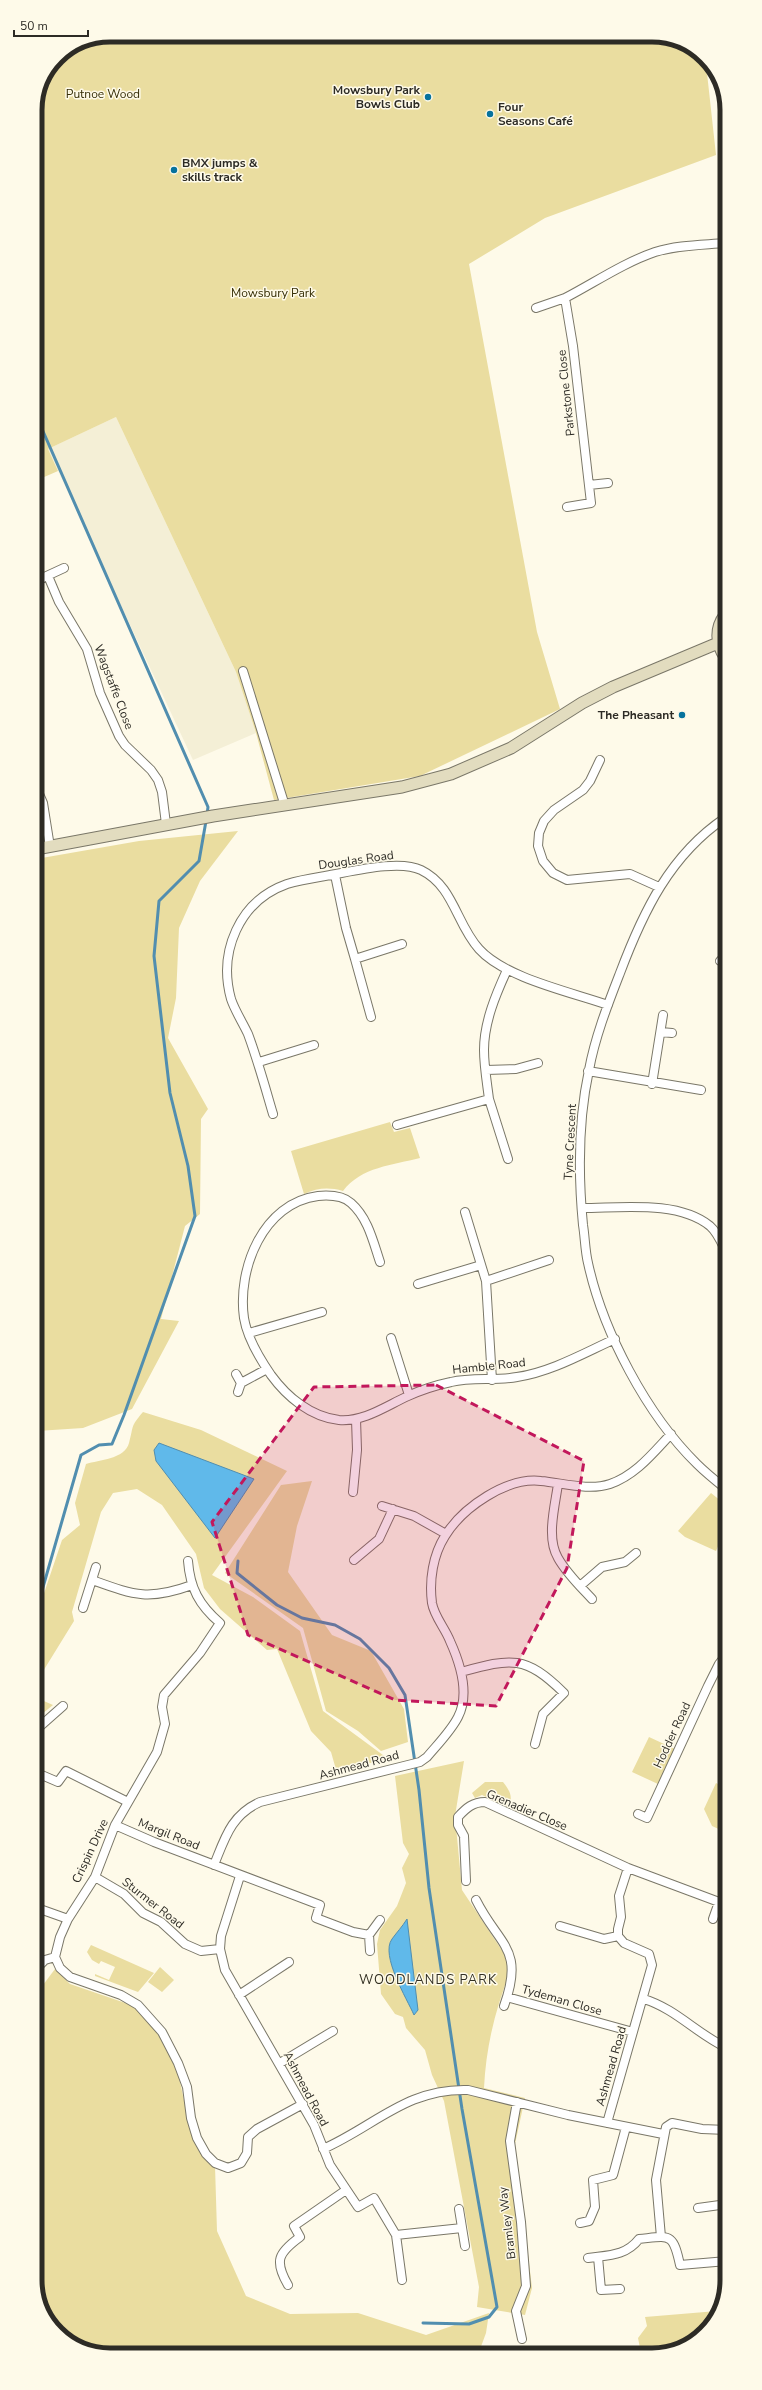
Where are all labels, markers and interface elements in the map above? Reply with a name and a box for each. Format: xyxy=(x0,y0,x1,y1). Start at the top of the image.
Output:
scale bar xyxy=(14,12,88,38)
text: 50 m xyxy=(20,18,48,34)
place label: Mowsbury Park Bowls Club xyxy=(333,82,421,112)
park label: Putnoe Wood xyxy=(66,86,140,102)
marker: Mowsbury Park Bowls Club xyxy=(423,92,433,102)
place label: Four Seasons Café xyxy=(498,99,573,129)
marker: Four Seasons Café xyxy=(485,109,495,119)
place label: BMX jumps & skills track xyxy=(182,155,258,185)
marker: BMX jumps & skills track xyxy=(169,165,179,175)
park label: Mowsbury Park xyxy=(231,285,316,301)
street label: Parkstone Close xyxy=(553,349,579,437)
street label: Wagstaffe Close xyxy=(90,642,138,732)
place label: The Pheasant xyxy=(598,707,674,723)
marker: The Pheasant xyxy=(677,710,687,720)
street label: Douglas Road xyxy=(317,847,395,873)
street label: Tyne Crescent xyxy=(560,1103,580,1180)
street label: Hamble Road xyxy=(452,1354,526,1378)
street label: Hodder Road xyxy=(650,1699,694,1771)
street label: Ashmead Road xyxy=(317,1747,401,1783)
street label: Grenadier Close xyxy=(484,1786,570,1834)
street label: Margil Road xyxy=(136,1814,202,1854)
street label: Crispin Drive xyxy=(68,1816,112,1886)
street label: Sturmer Road xyxy=(119,1874,187,1932)
district label: WOODLANDS PARK xyxy=(359,1971,497,1989)
street label: Tydeman Close xyxy=(520,1981,604,2019)
street label: Ashmead Road xyxy=(592,2024,630,2108)
street label: Ashmead Road xyxy=(280,2049,332,2129)
street label: Bramley Way xyxy=(495,2185,519,2260)

